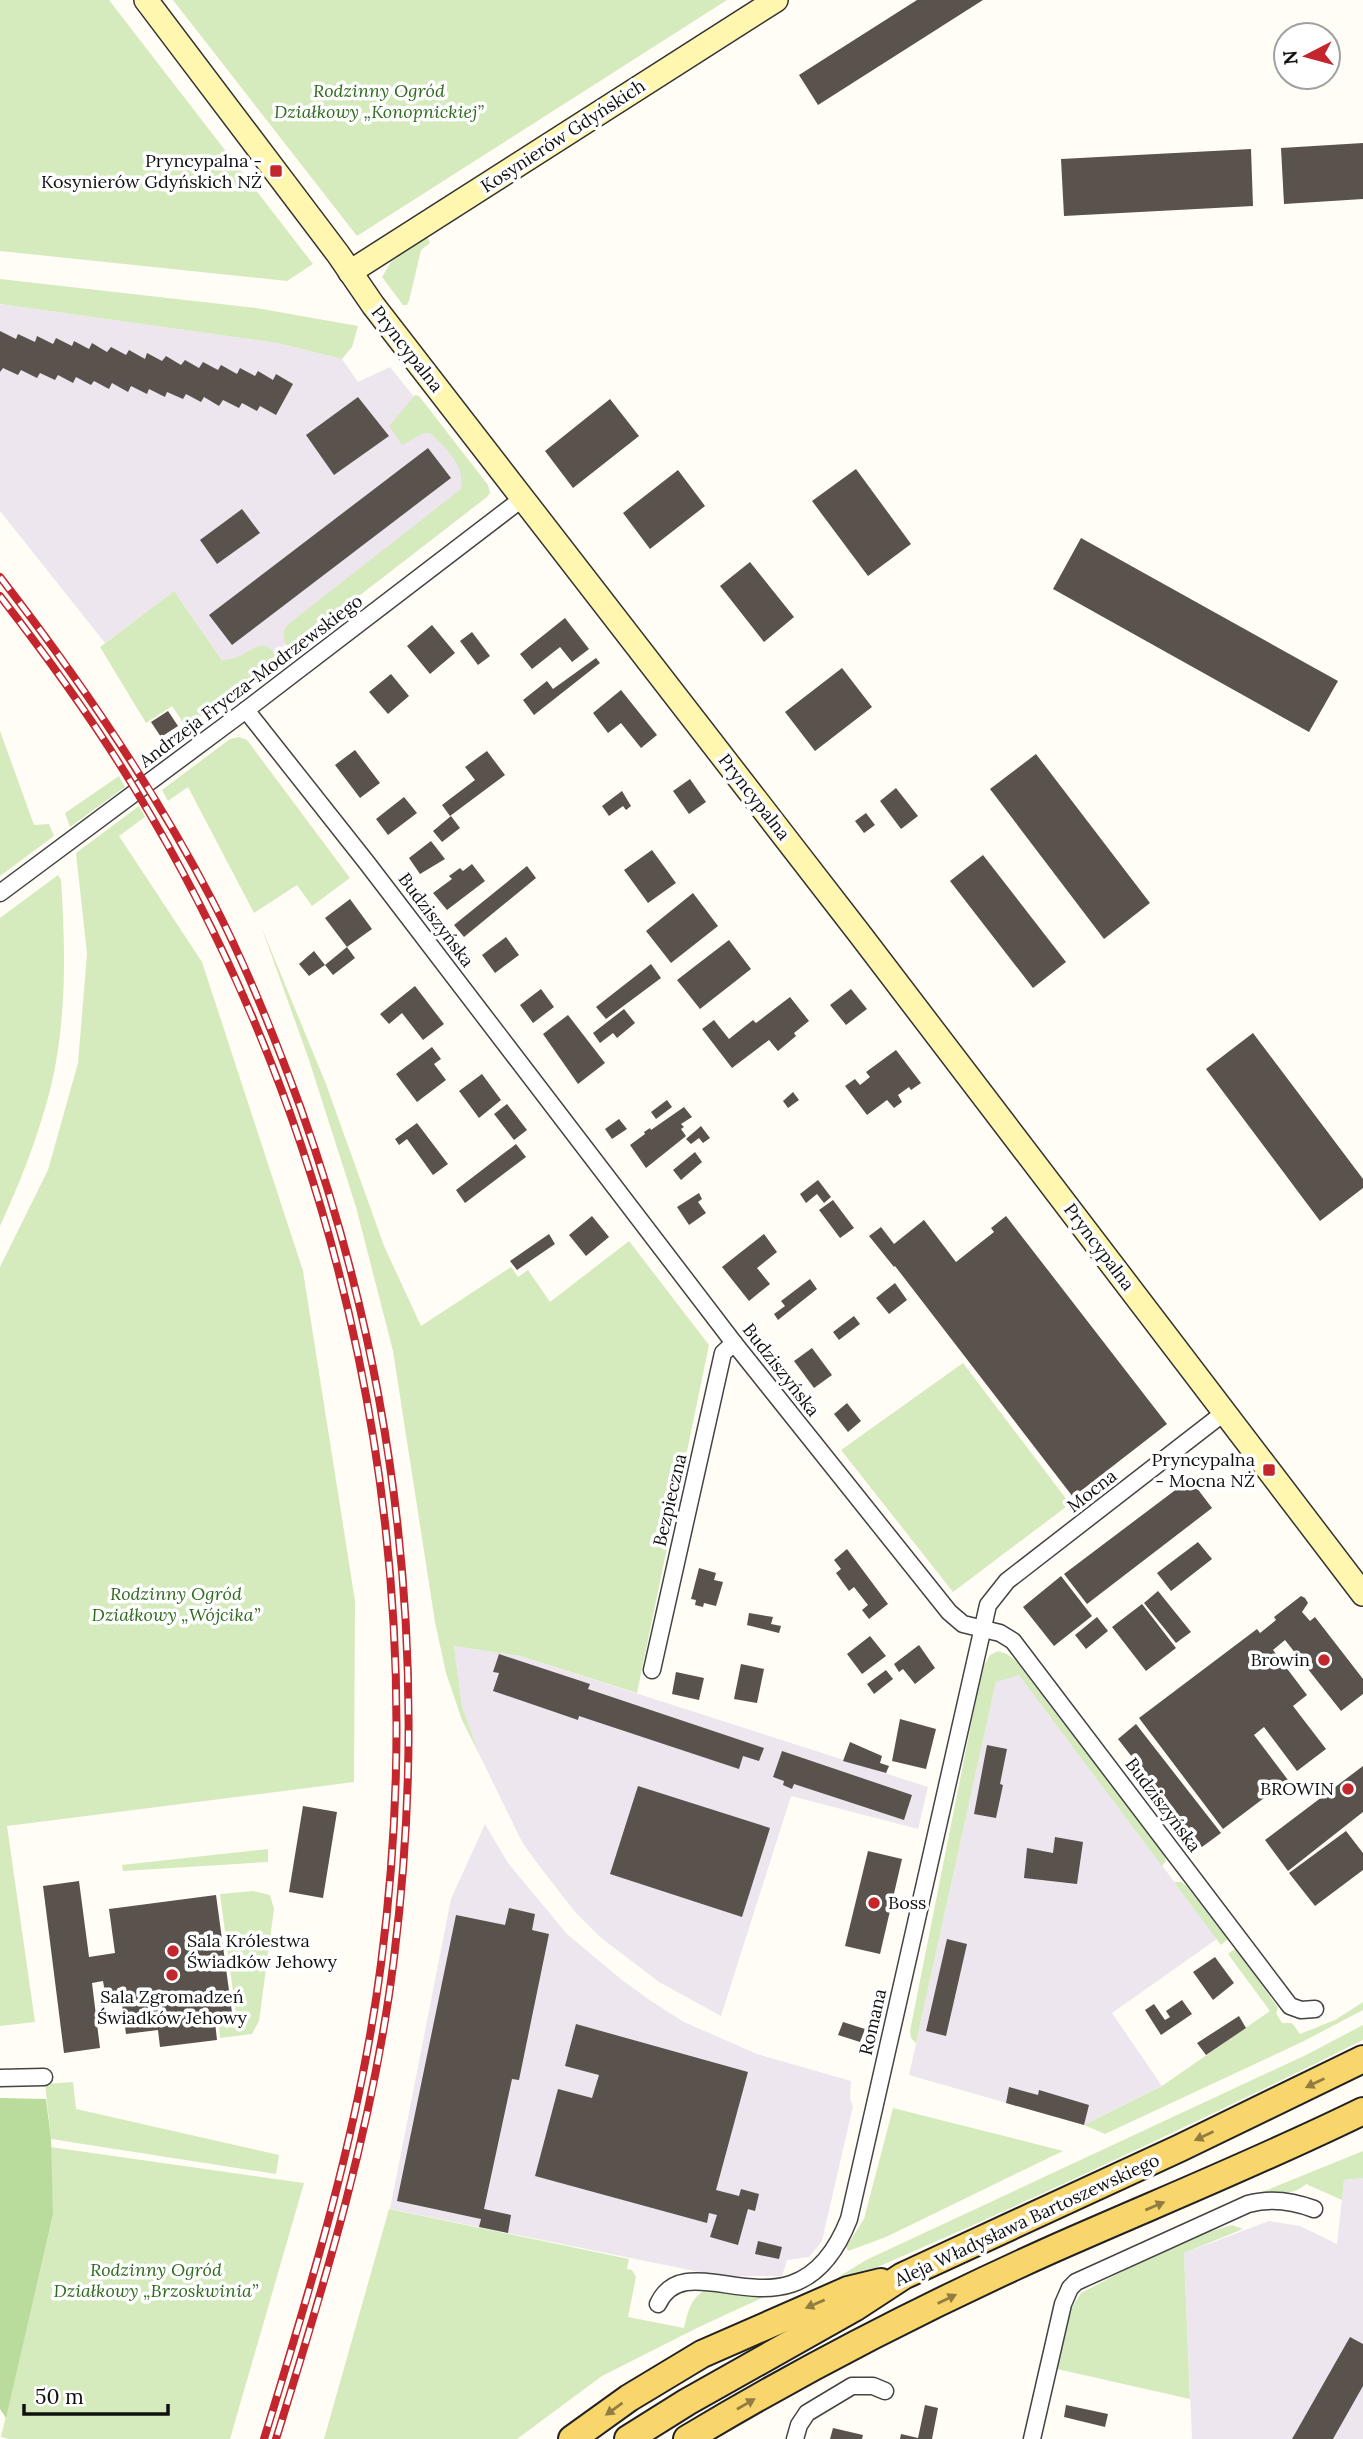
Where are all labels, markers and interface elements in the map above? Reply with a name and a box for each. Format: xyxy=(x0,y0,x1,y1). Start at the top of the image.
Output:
north arrow xyxy=(1272,21,1342,91)
text: N xyxy=(1277,49,1303,66)
street label: Kosynierów Gdyńskich xyxy=(476,74,649,197)
park label: Rodzinny Ogród Działkowy „Konopnickiej” xyxy=(274,79,484,123)
place label: Pryncypalna - Kosynierów Gdyńskich NŻ xyxy=(41,149,262,193)
marker: Pryncypalna - Kosynierów Gdyńskich NŻ xyxy=(268,163,284,179)
street label: Pryncypalna xyxy=(366,301,448,397)
street label: Andrzeja Frycza-Modrzewskiego xyxy=(134,589,367,773)
street label: Pryncypalna xyxy=(713,749,795,845)
street label: Budziszyńska xyxy=(393,868,479,971)
street label: Pryncypalna xyxy=(1059,1198,1140,1295)
street label: Budziszyńska xyxy=(738,1318,825,1421)
place label: Pryncypalna - Mocna NŻ xyxy=(1151,1448,1255,1492)
street label: Bezpieczna xyxy=(648,1451,691,1548)
marker: Pryncypalna - Mocna NŻ xyxy=(1261,1462,1277,1478)
street label: Mocna xyxy=(1062,1464,1121,1517)
park label: Rodzinny Ogród Działkowy „Wójcika” xyxy=(92,1582,261,1626)
place label: Browin xyxy=(1251,1648,1310,1671)
marker: Browin xyxy=(1316,1652,1332,1668)
street label: Budziszyńska xyxy=(1120,1753,1206,1856)
place label: BROWIN xyxy=(1260,1777,1334,1800)
marker: BROWIN xyxy=(1340,1781,1356,1797)
place label: Boss xyxy=(888,1891,926,1914)
marker: Boss xyxy=(866,1895,882,1911)
place label: Sala Królestwa Świadków Jehowy xyxy=(187,1929,337,1973)
marker: Sala Królestwa Świadków Jehowy xyxy=(165,1943,181,1959)
marker: Sala Zgromadzeń Świadków Jehowy xyxy=(164,1967,180,1983)
place label: Sala Zgromadzeń Świadków Jehowy xyxy=(97,1985,247,2029)
street label: Romana xyxy=(854,1987,891,2057)
one-way arrow xyxy=(1305,2078,1325,2089)
one-way arrow xyxy=(1194,2131,1215,2142)
street label: Aleja Władysława Bartoszewskiego xyxy=(890,2148,1163,2292)
one-way arrow xyxy=(1144,2200,1165,2211)
park label: Rodzinny Ogród Działkowy „Brzoskwinia” xyxy=(53,2258,259,2302)
one-way arrow xyxy=(937,2294,957,2305)
one-way arrow xyxy=(805,2298,825,2310)
scale bar xyxy=(24,2372,168,2416)
text: 50 m xyxy=(35,2383,84,2410)
one-way arrow xyxy=(736,2398,755,2411)
one-way arrow xyxy=(605,2402,623,2416)

